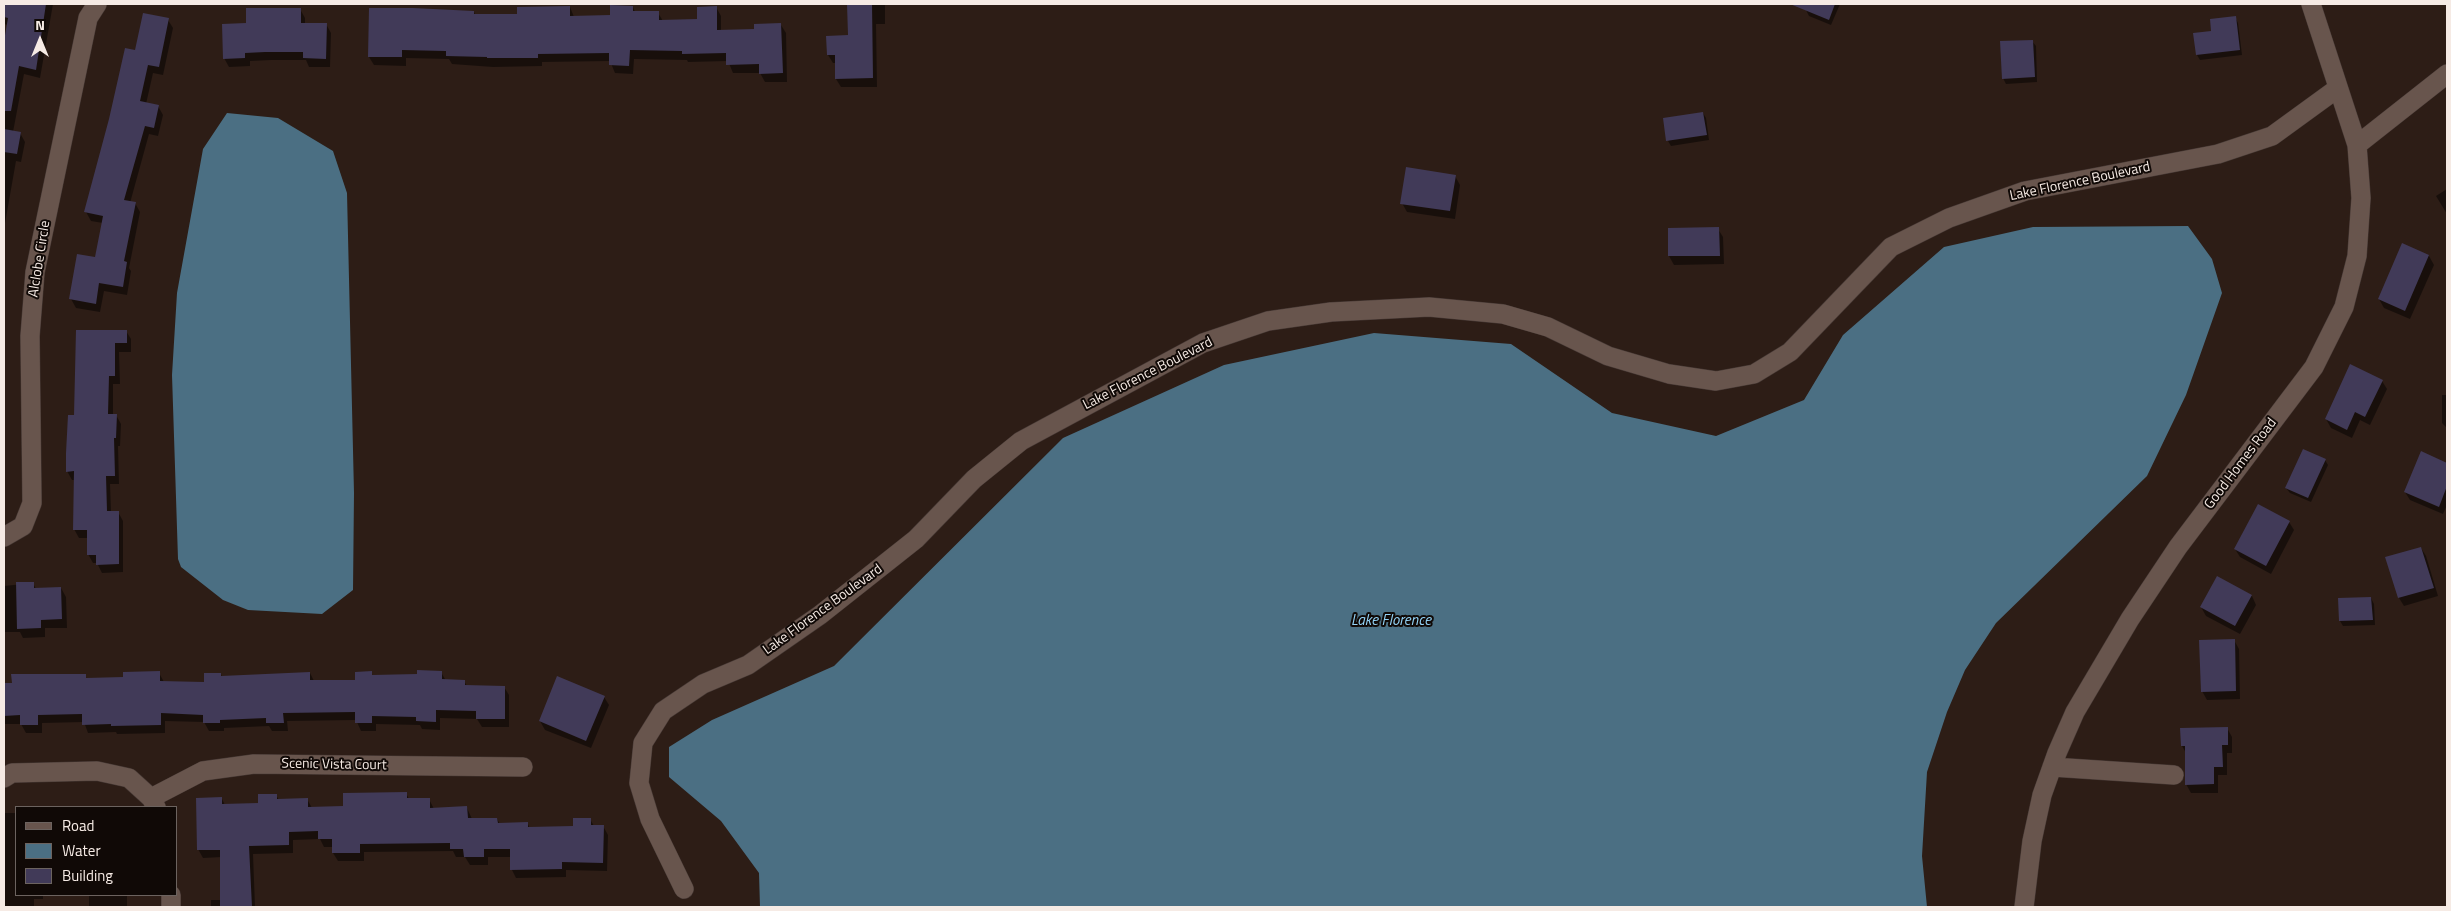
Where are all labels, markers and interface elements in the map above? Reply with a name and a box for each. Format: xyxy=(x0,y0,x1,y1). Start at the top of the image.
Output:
text: N xyxy=(35,14,45,35)
north arrow xyxy=(15,15,65,65)
street label: Lake Florence Boulevard xyxy=(2008,159,2152,205)
street label: Alclobe Circle xyxy=(26,219,54,299)
street label: Lake Florence Boulevard xyxy=(1080,334,1216,414)
street label: Good Homes Road xyxy=(2201,415,2281,513)
street label: Lake Florence Boulevard xyxy=(760,561,886,659)
water label: Lake Florence xyxy=(1351,612,1431,630)
street label: Scenic Vista Court xyxy=(281,756,387,774)
legend xyxy=(15,806,178,896)
text: Road xyxy=(62,814,94,837)
text: Water xyxy=(62,839,101,862)
text: Building xyxy=(62,864,113,887)

